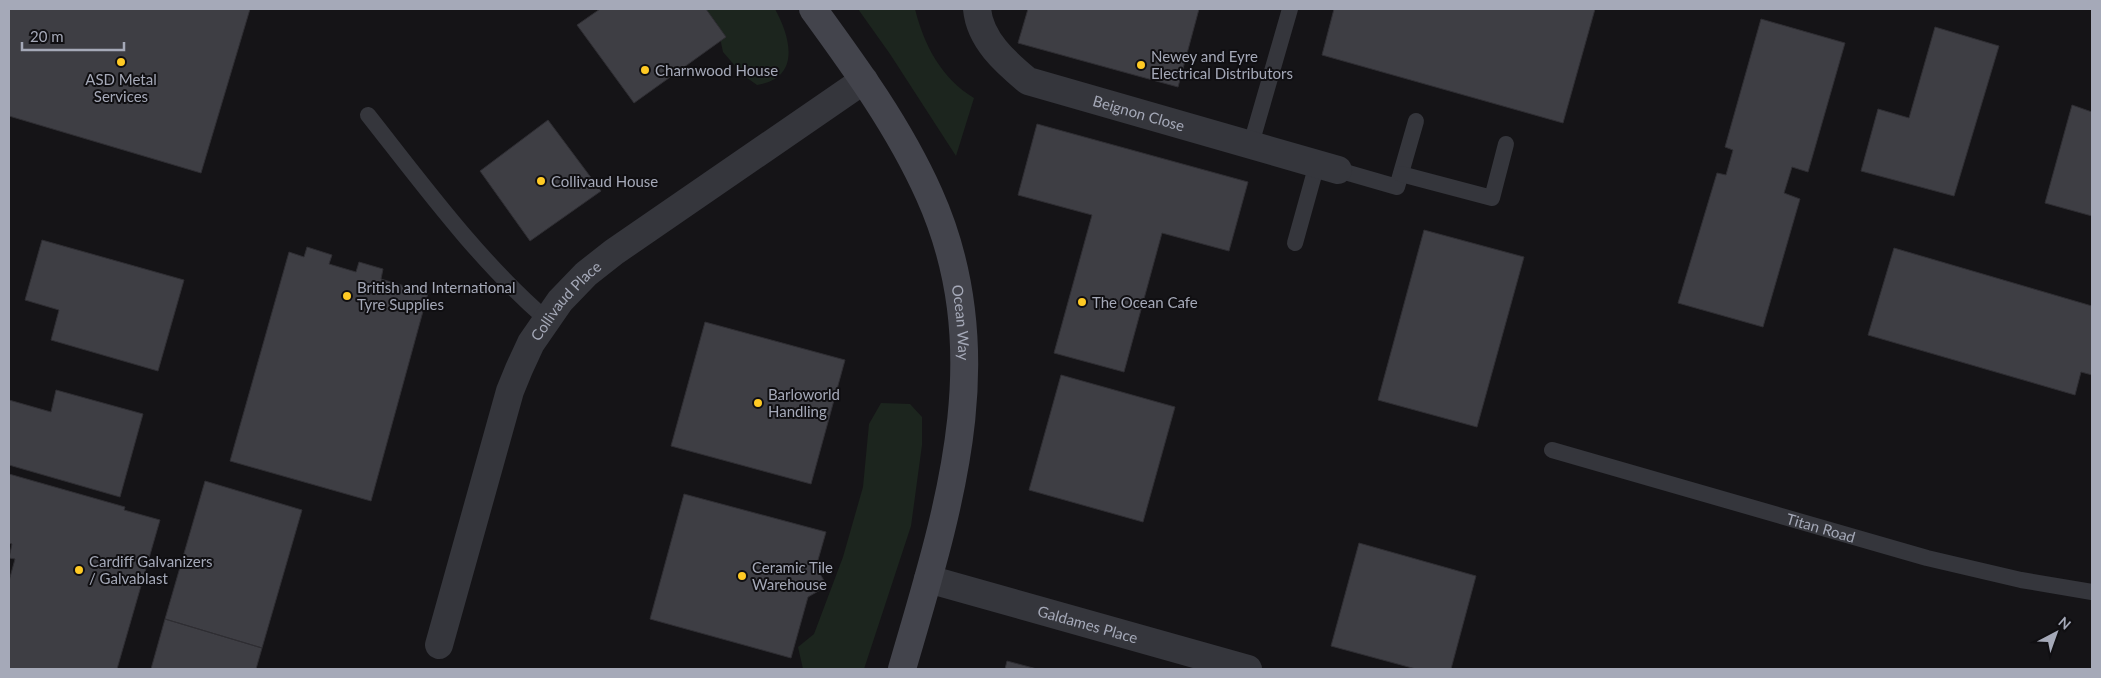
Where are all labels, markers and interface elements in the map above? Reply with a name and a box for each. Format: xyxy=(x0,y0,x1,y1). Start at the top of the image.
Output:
scale bar xyxy=(22,20,125,52)
text: 20 m xyxy=(30,27,64,45)
place label: Newey and Eyre Electrical Distributors xyxy=(1151,47,1293,82)
marker: ASD Metal Services xyxy=(115,56,127,68)
marker: Newey and Eyre Electrical Distributors xyxy=(1135,59,1147,71)
place label: Charnwood House xyxy=(655,61,778,79)
marker: Charnwood House xyxy=(639,64,651,76)
place label: ASD Metal Services xyxy=(85,70,157,105)
street label: Beignon Close xyxy=(1091,91,1187,135)
place label: Collivaud House xyxy=(551,172,658,190)
marker: Collivaud House xyxy=(535,175,547,187)
street label: Collivaud Place xyxy=(526,257,604,344)
place label: British and International Tyre Supplies xyxy=(357,278,516,313)
street label: Ocean Way xyxy=(949,283,973,361)
marker: British and International Tyre Supplies xyxy=(341,290,353,302)
place label: The Ocean Cafe xyxy=(1092,293,1198,311)
marker: The Ocean Cafe xyxy=(1076,296,1088,308)
place label: Barloworld Handling xyxy=(768,385,840,420)
marker: Barloworld Handling xyxy=(752,397,764,409)
street label: Titan Road xyxy=(1785,509,1858,546)
place label: Cardiff Galvanizers / Galvablast xyxy=(89,552,213,587)
place label: Ceramic Tile Warehouse xyxy=(752,558,833,593)
marker: Cardiff Galvanizers / Galvablast xyxy=(73,564,85,576)
marker: Ceramic Tile Warehouse xyxy=(736,570,748,582)
street label: Galdames Place xyxy=(1036,601,1140,647)
north arrow xyxy=(2031,608,2081,658)
text: N xyxy=(2055,613,2075,633)

